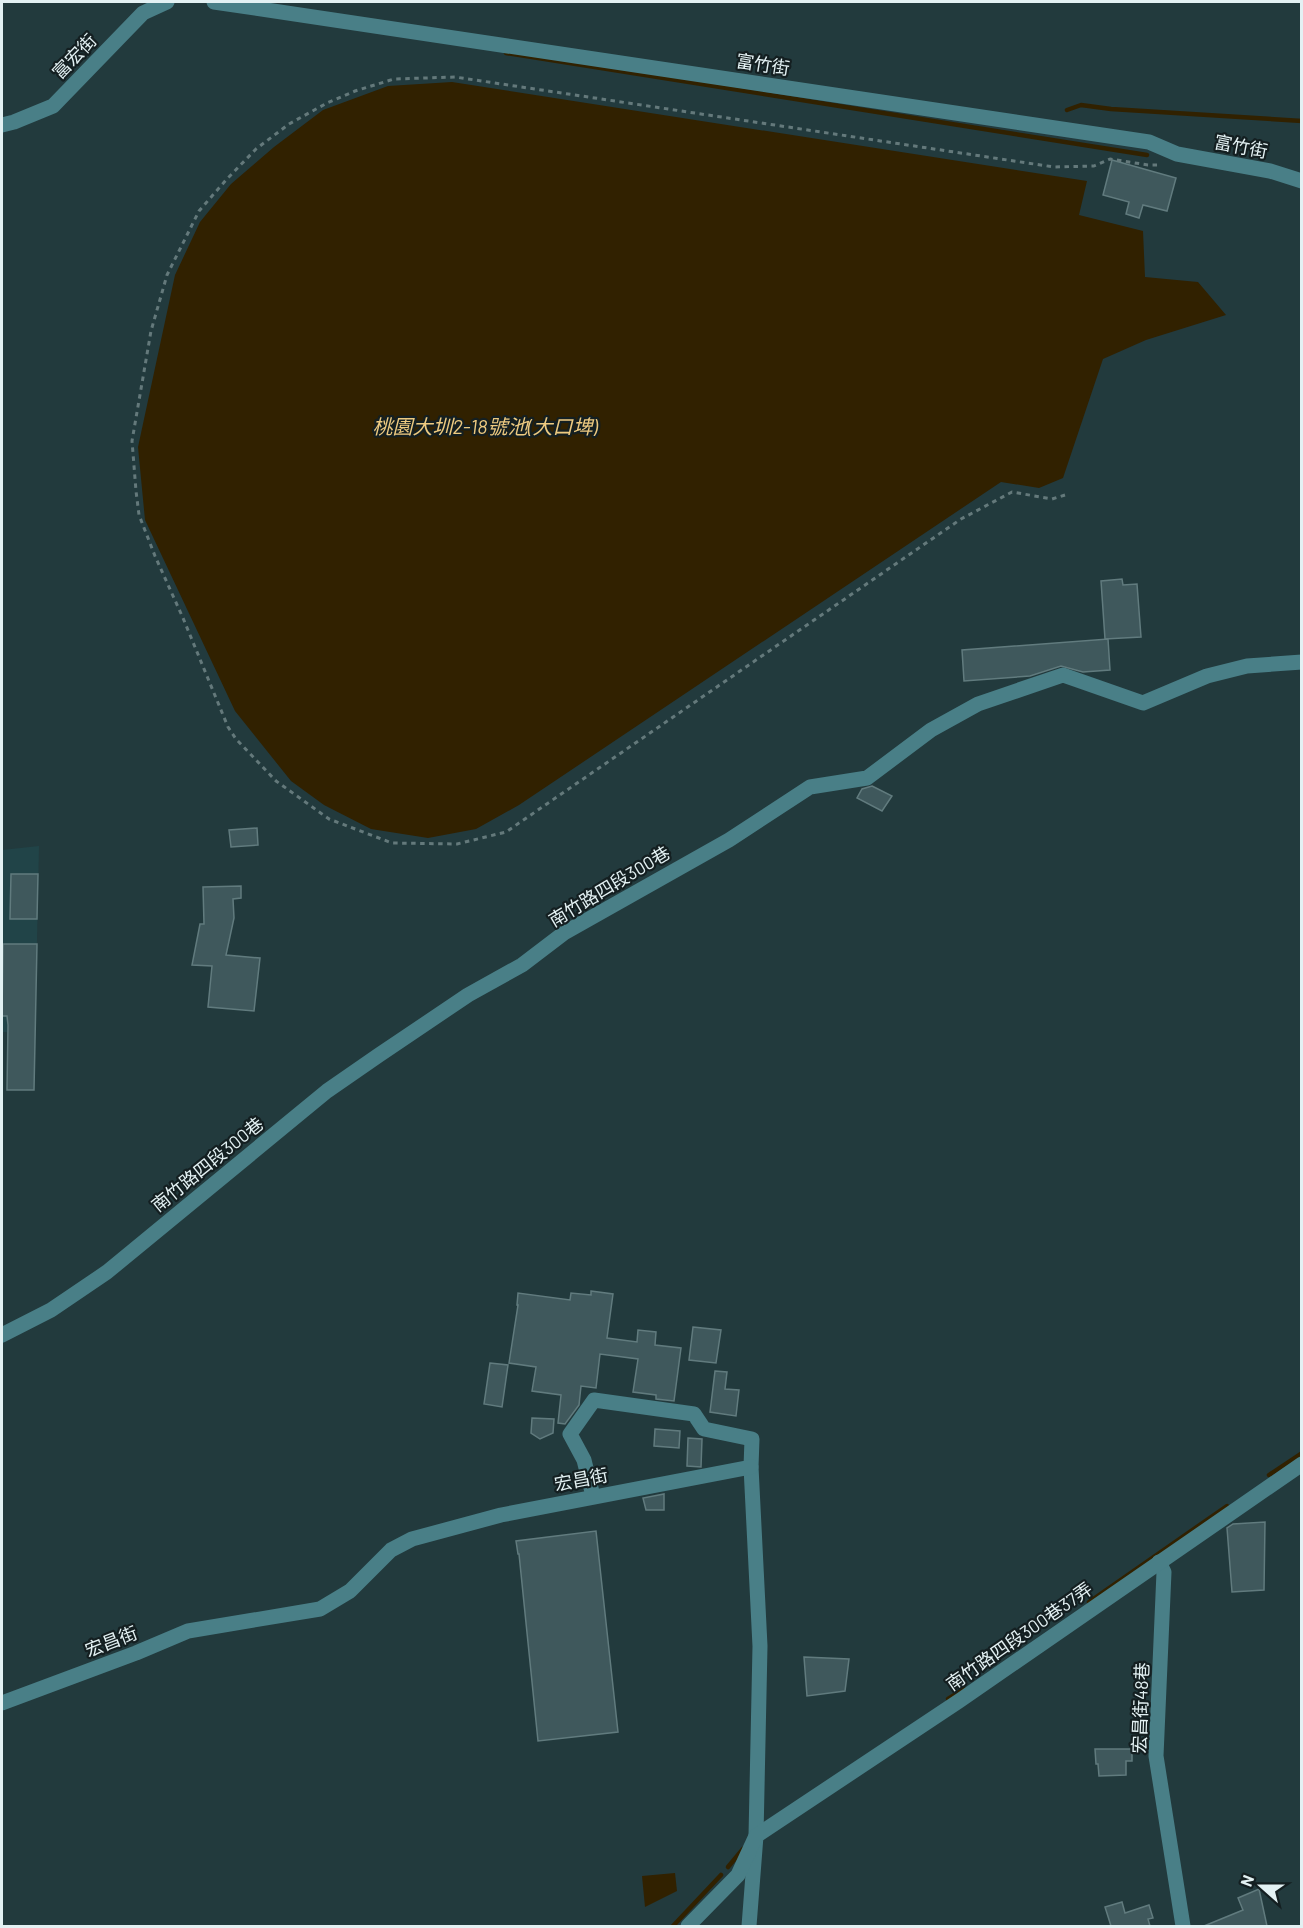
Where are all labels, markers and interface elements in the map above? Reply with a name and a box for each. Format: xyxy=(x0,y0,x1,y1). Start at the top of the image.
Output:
street label: 富宏街 xyxy=(47,29,101,83)
street label: 富竹街 xyxy=(735,49,791,79)
street label: 富竹街 xyxy=(1212,130,1270,162)
water label: 桃園大圳2-18號池(大口埤) xyxy=(372,414,598,438)
street label: 南竹路四段300巷 xyxy=(544,841,674,931)
street label: 南竹路四段300巷 xyxy=(147,1112,267,1216)
street label: 宏昌街 xyxy=(552,1463,610,1495)
street label: 南竹路四段300巷37弄 xyxy=(942,1577,1096,1695)
street label: 宏昌街 xyxy=(82,1621,140,1661)
street label: 宏昌街48巷 xyxy=(1127,1662,1153,1754)
north arrow xyxy=(1231,1856,1291,1916)
text: N xyxy=(1236,1872,1257,1889)

